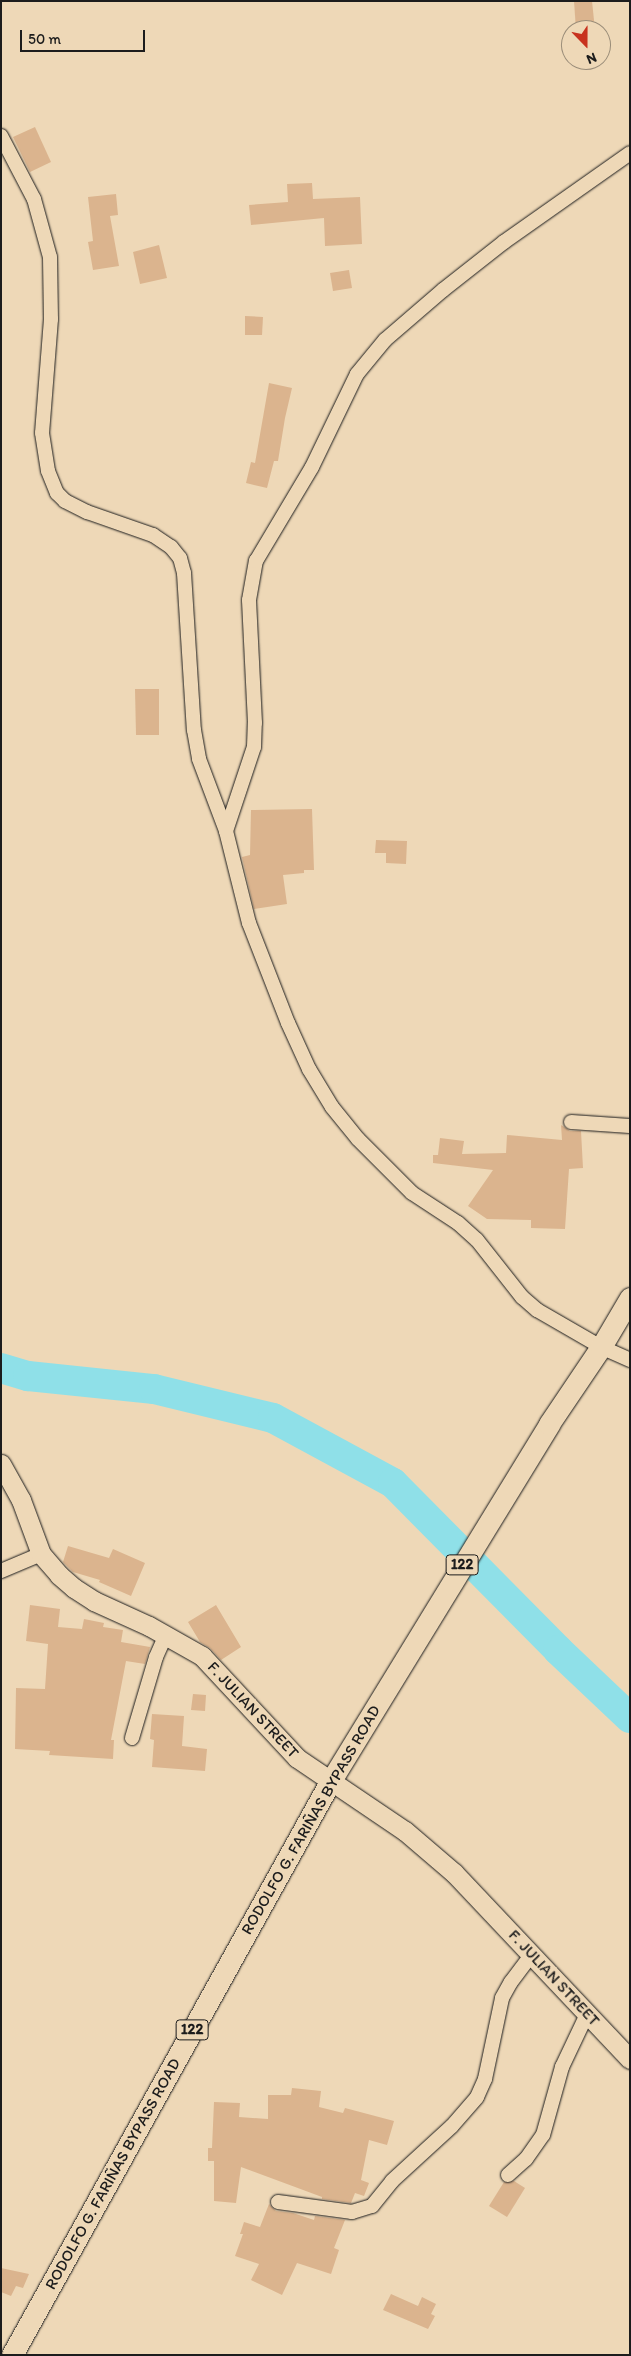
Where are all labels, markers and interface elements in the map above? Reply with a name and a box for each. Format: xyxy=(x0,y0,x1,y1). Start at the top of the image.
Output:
scale bar xyxy=(22,20,148,52)
north arrow xyxy=(561,20,611,70)
text: 50 m xyxy=(28,30,61,48)
text: N xyxy=(584,49,599,68)
road number: 122 xyxy=(444,1552,480,1578)
street label: F. JULIAN STREET xyxy=(203,1658,303,1762)
street label: RODOLFO G. FARIÑAS BYPASS ROAD xyxy=(237,1702,385,1938)
street label: F. JULIAN STREET xyxy=(504,1926,604,2030)
road number: 122 xyxy=(174,2018,210,2042)
street label: RODOLFO G. FARIÑAS BYPASS ROAD xyxy=(41,2055,185,2293)

